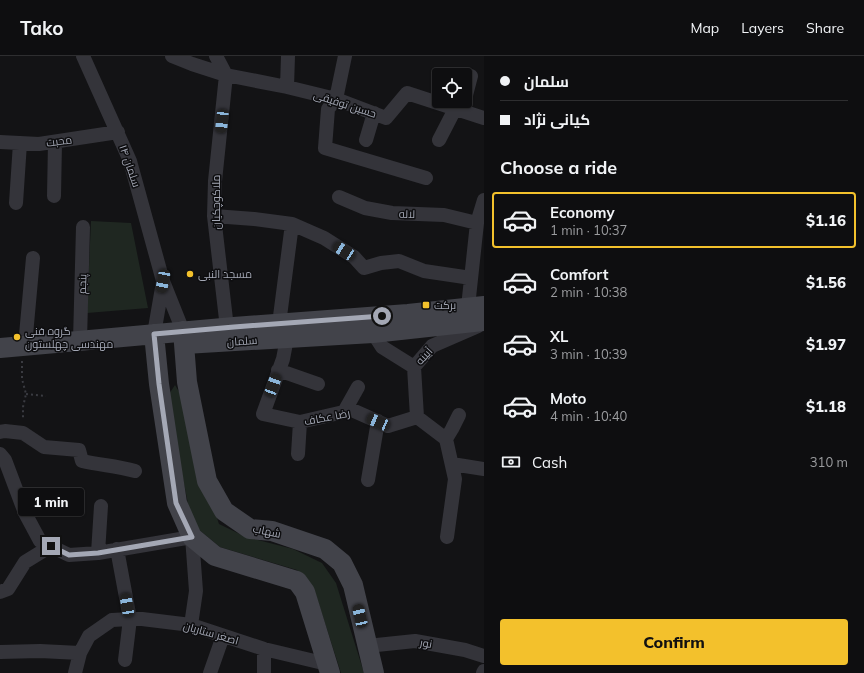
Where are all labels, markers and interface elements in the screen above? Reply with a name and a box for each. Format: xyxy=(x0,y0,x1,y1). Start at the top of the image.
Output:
text: Tako xyxy=(20,16,64,40)
text: Map xyxy=(690,19,719,37)
text: Layers xyxy=(741,19,784,37)
text: Share xyxy=(806,19,844,37)
map controls xyxy=(432,68,472,108)
button: locate xyxy=(432,68,472,108)
text: سلمان xyxy=(524,72,569,91)
street label: حسین توفیقی xyxy=(312,87,378,121)
car xyxy=(215,108,229,134)
text: کیانی نژاد xyxy=(524,110,590,129)
street label: محبت xyxy=(45,132,73,150)
street label: سلمان ۱۴ xyxy=(116,143,144,189)
text: Choose a ride xyxy=(500,156,617,179)
street label: ملاکوچکیان xyxy=(209,175,223,229)
icon: car xyxy=(502,202,538,238)
text: Economy xyxy=(550,203,615,222)
street label: لاله xyxy=(399,207,415,221)
text: $1.16 xyxy=(806,211,846,230)
text: 1 min · 10:37 xyxy=(550,222,627,238)
car xyxy=(331,239,357,263)
icon: car xyxy=(502,264,538,300)
text: Comfort xyxy=(550,265,608,284)
place label: مسجد النبی xyxy=(198,267,252,281)
car xyxy=(155,268,171,294)
marker: مسجد النبی xyxy=(185,269,195,279)
text: $1.56 xyxy=(806,273,846,292)
street label: پنجم xyxy=(75,274,90,294)
text: 2 min · 10:38 xyxy=(550,284,627,300)
place label: برکت xyxy=(434,298,456,312)
marker: برکت xyxy=(421,300,431,310)
route start xyxy=(373,307,391,325)
place label: گروه فنی مهندسی چهلستون xyxy=(25,324,113,351)
icon: car xyxy=(502,326,538,362)
text: XL xyxy=(550,327,568,346)
marker: گروه فنی مهندسی چهلستون xyxy=(12,332,22,342)
street label: سلمان xyxy=(226,333,258,349)
text: $1.97 xyxy=(806,335,846,354)
street label: آیینه xyxy=(412,344,436,368)
text: 3 min · 10:39 xyxy=(550,346,627,362)
car xyxy=(263,372,283,398)
icon: car xyxy=(502,388,538,424)
text: Moto xyxy=(550,389,586,408)
text: $1.18 xyxy=(806,397,846,416)
street label: رضا عکاف xyxy=(303,406,351,428)
text: 4 min · 10:40 xyxy=(550,408,627,424)
car xyxy=(365,412,391,432)
icon: cash xyxy=(500,451,522,473)
text: Cash xyxy=(532,453,567,472)
text: 310 m xyxy=(810,454,848,470)
callout: 1 min xyxy=(18,488,84,516)
text: 1 min xyxy=(34,494,68,510)
street label: شهاب xyxy=(252,521,282,541)
route end xyxy=(42,537,60,555)
car xyxy=(119,592,135,618)
car xyxy=(351,603,369,629)
street label: اصغر ستاریان xyxy=(182,618,240,648)
button: Confirm xyxy=(500,619,848,665)
street label: نور xyxy=(418,635,433,651)

